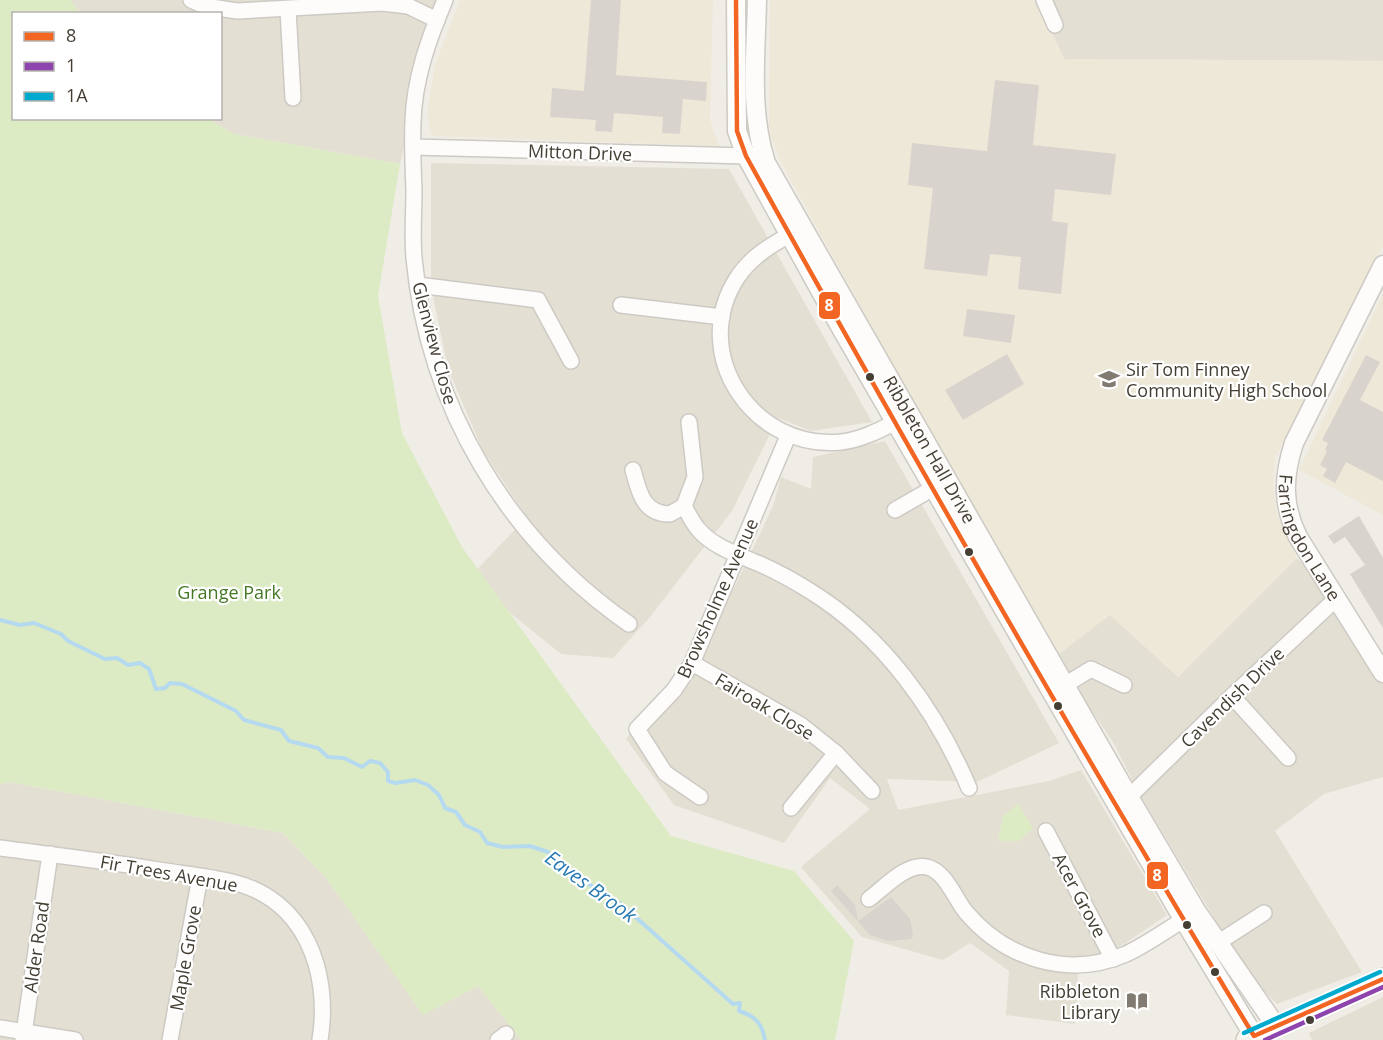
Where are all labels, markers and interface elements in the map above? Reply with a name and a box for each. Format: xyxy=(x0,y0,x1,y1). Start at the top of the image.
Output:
legend xyxy=(12,12,222,120)
text: 8 xyxy=(66,23,76,47)
text: 1 xyxy=(66,53,76,77)
text: 1A xyxy=(66,83,88,107)
street label: Mitton Drive xyxy=(528,138,632,166)
street label: Glenview Close xyxy=(407,279,463,407)
line badge: 8 xyxy=(818,291,841,320)
text: 8 xyxy=(824,294,834,316)
place label: Sir Tom Finney Community High School xyxy=(1126,357,1327,402)
school or university icon: Sir Tom Finney Community High School xyxy=(1097,367,1121,391)
unlabelled marker xyxy=(864,371,876,383)
street label: Ribbleton Hall Drive xyxy=(878,371,982,527)
street label: Farringdon Lane xyxy=(1274,473,1347,605)
street label: Browsholme Avenue xyxy=(671,514,763,682)
unlabelled marker xyxy=(963,546,975,558)
park label: Grange Park xyxy=(177,580,281,604)
street label: Cavendish Drive xyxy=(1175,641,1289,753)
street label: Fairoak Close xyxy=(711,667,819,745)
unlabelled marker xyxy=(1052,700,1064,712)
water label: Eaves Brook xyxy=(540,844,643,929)
street label: Fir Trees Avenue xyxy=(98,849,240,897)
street label: Acer Grove xyxy=(1048,849,1112,941)
line badge: 8 xyxy=(1146,861,1169,890)
text: 8 xyxy=(1152,864,1162,886)
street label: Alder Road xyxy=(18,900,54,994)
street label: Maple Grove xyxy=(164,903,206,1013)
unlabelled marker xyxy=(1181,919,1193,931)
unlabelled marker xyxy=(1209,966,1221,978)
place label: Ribbleton Library xyxy=(1039,979,1121,1024)
library icon: Ribbleton Library xyxy=(1125,989,1149,1013)
unlabelled marker xyxy=(1304,1014,1316,1026)

